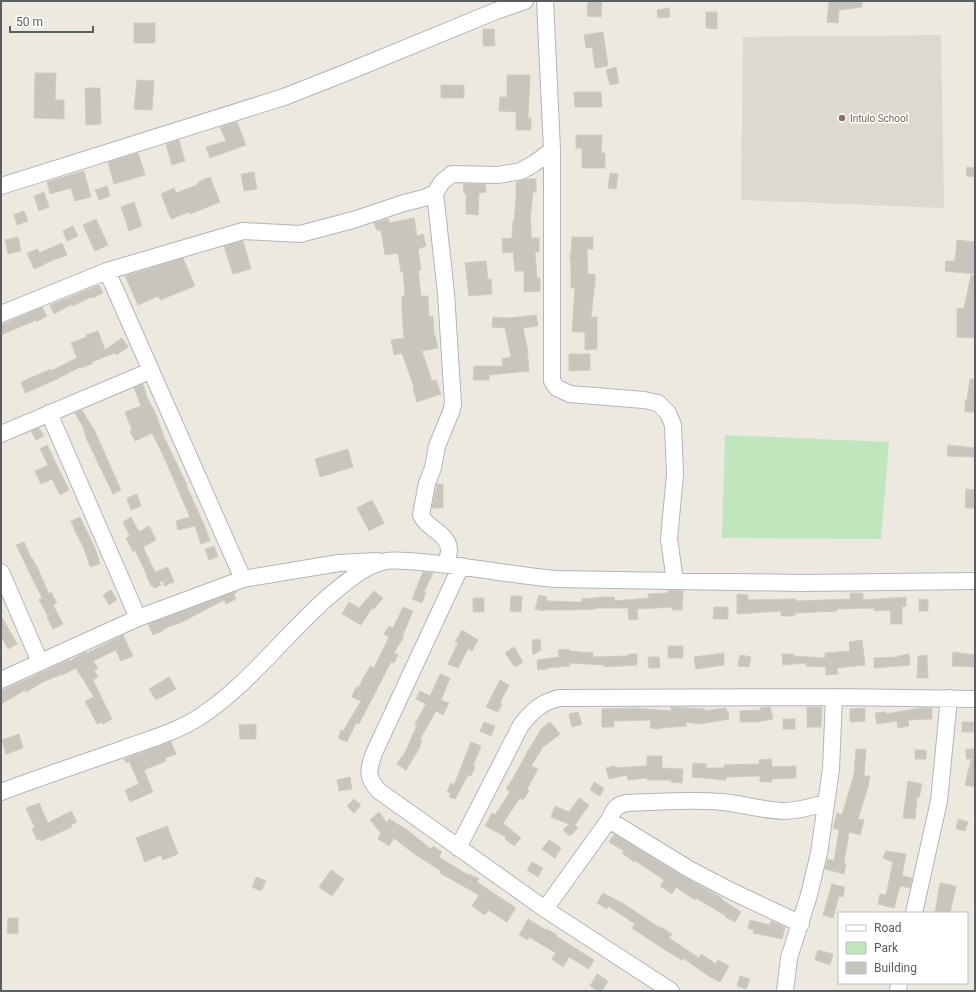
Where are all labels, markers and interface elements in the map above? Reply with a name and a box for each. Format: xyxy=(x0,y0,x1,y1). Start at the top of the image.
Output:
scale bar xyxy=(10,8,93,34)
text: 50 m xyxy=(16,15,43,29)
marker: Intulo School xyxy=(837,113,847,123)
place label: Intulo School xyxy=(850,113,908,124)
legend xyxy=(838,912,968,984)
text: Road xyxy=(874,921,902,935)
text: Park xyxy=(874,941,899,955)
text: Building xyxy=(874,961,917,975)

